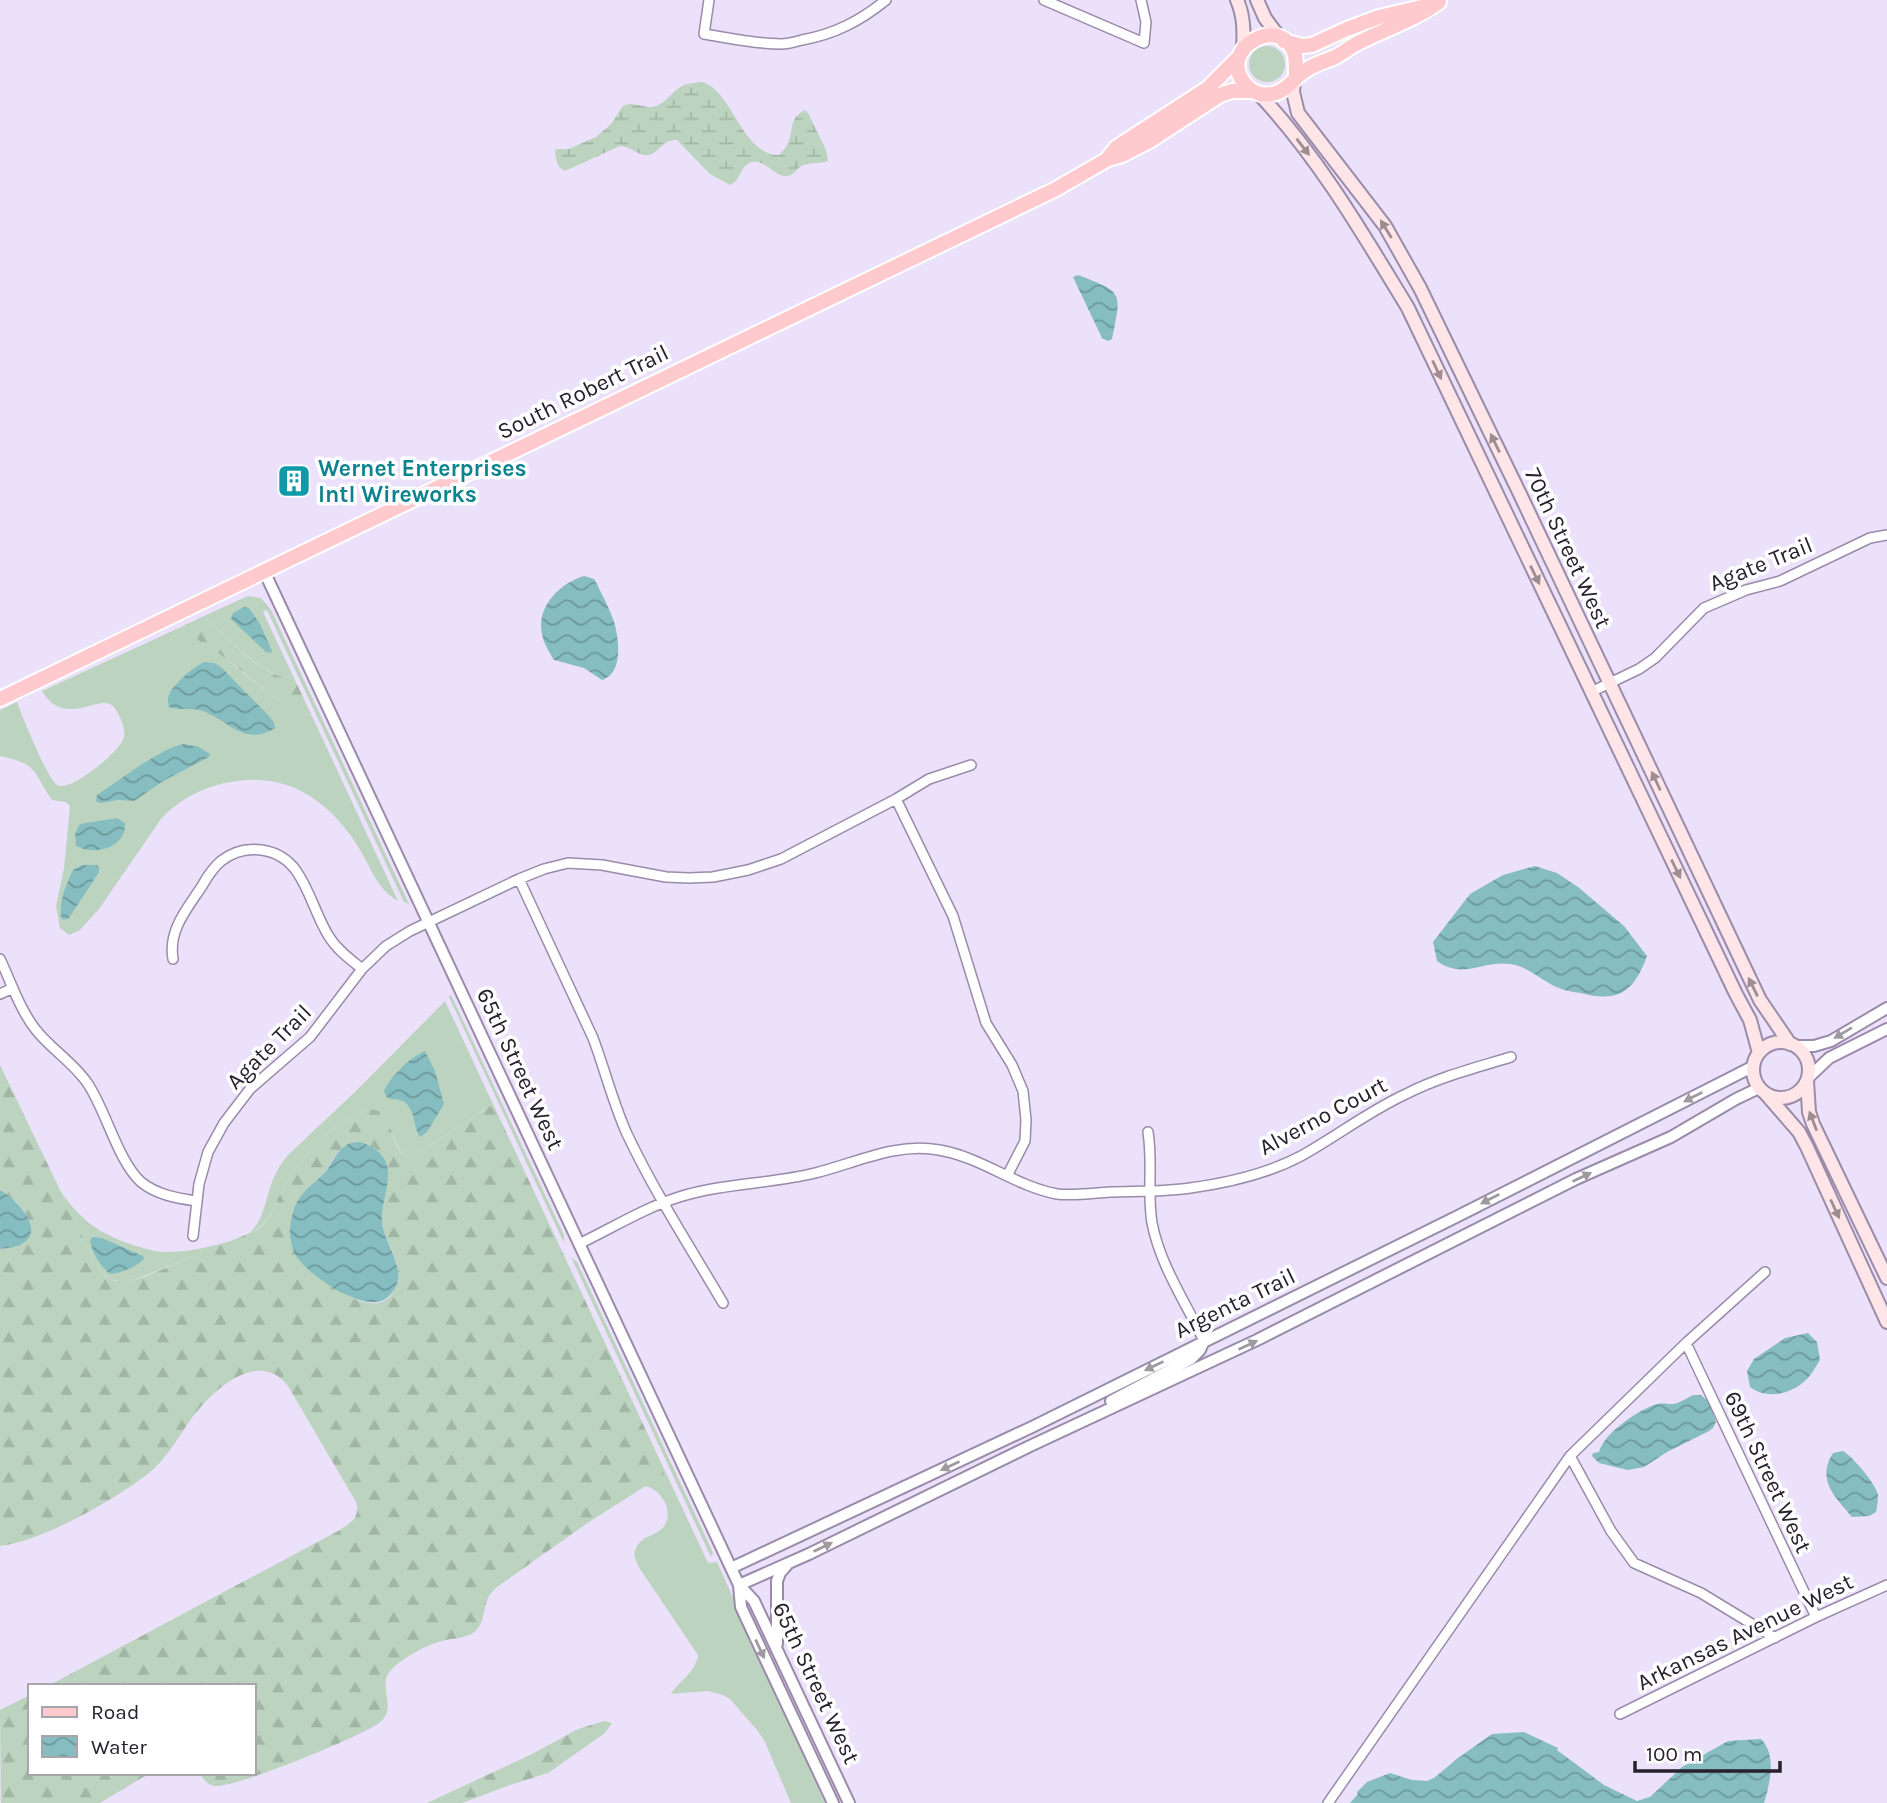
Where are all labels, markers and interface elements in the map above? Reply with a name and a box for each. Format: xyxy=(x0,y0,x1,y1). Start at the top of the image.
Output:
one-way arrow xyxy=(1295,138,1309,156)
one-way arrow xyxy=(1379,220,1392,239)
street label: South Robert Trail xyxy=(493,339,673,445)
one-way arrow xyxy=(1432,360,1443,380)
one-way arrow xyxy=(1489,433,1501,453)
place label: Wernet Enterprises Intl Wireworks xyxy=(318,455,527,508)
building icon: Wernet Enterprises Intl Wireworks xyxy=(275,462,313,500)
street label: 70th Street West xyxy=(1519,464,1617,633)
street label: Agate Trail xyxy=(1705,531,1817,597)
one-way arrow xyxy=(1530,565,1541,585)
one-way arrow xyxy=(1650,771,1662,791)
one-way arrow xyxy=(1670,859,1681,879)
one-way arrow xyxy=(1747,977,1759,997)
street label: 65th Street West xyxy=(471,984,569,1154)
street label: Agate Trail xyxy=(221,999,317,1095)
one-way arrow xyxy=(1834,1027,1853,1040)
street label: Alverno Court xyxy=(1254,1071,1392,1161)
one-way arrow xyxy=(1683,1091,1703,1102)
one-way arrow xyxy=(1808,1110,1819,1131)
one-way arrow xyxy=(1572,1171,1592,1183)
one-way arrow xyxy=(1480,1194,1500,1205)
one-way arrow xyxy=(1829,1199,1841,1219)
street label: Argenta Trail xyxy=(1170,1262,1300,1344)
one-way arrow xyxy=(1238,1339,1258,1351)
one-way arrow xyxy=(1144,1360,1164,1371)
street label: 69th Street West xyxy=(1719,1387,1817,1558)
one-way arrow xyxy=(940,1460,960,1471)
one-way arrow xyxy=(813,1541,833,1552)
street label: Arkansas Avenue West xyxy=(1633,1568,1858,1696)
street label: 65th Street West xyxy=(767,1598,865,1768)
one-way arrow xyxy=(755,1639,766,1659)
legend xyxy=(28,1684,256,1775)
text: Road xyxy=(91,1700,139,1724)
scale bar xyxy=(1635,1730,1780,1774)
text: Water xyxy=(91,1735,147,1759)
text: 100 m xyxy=(1646,1742,1703,1766)

